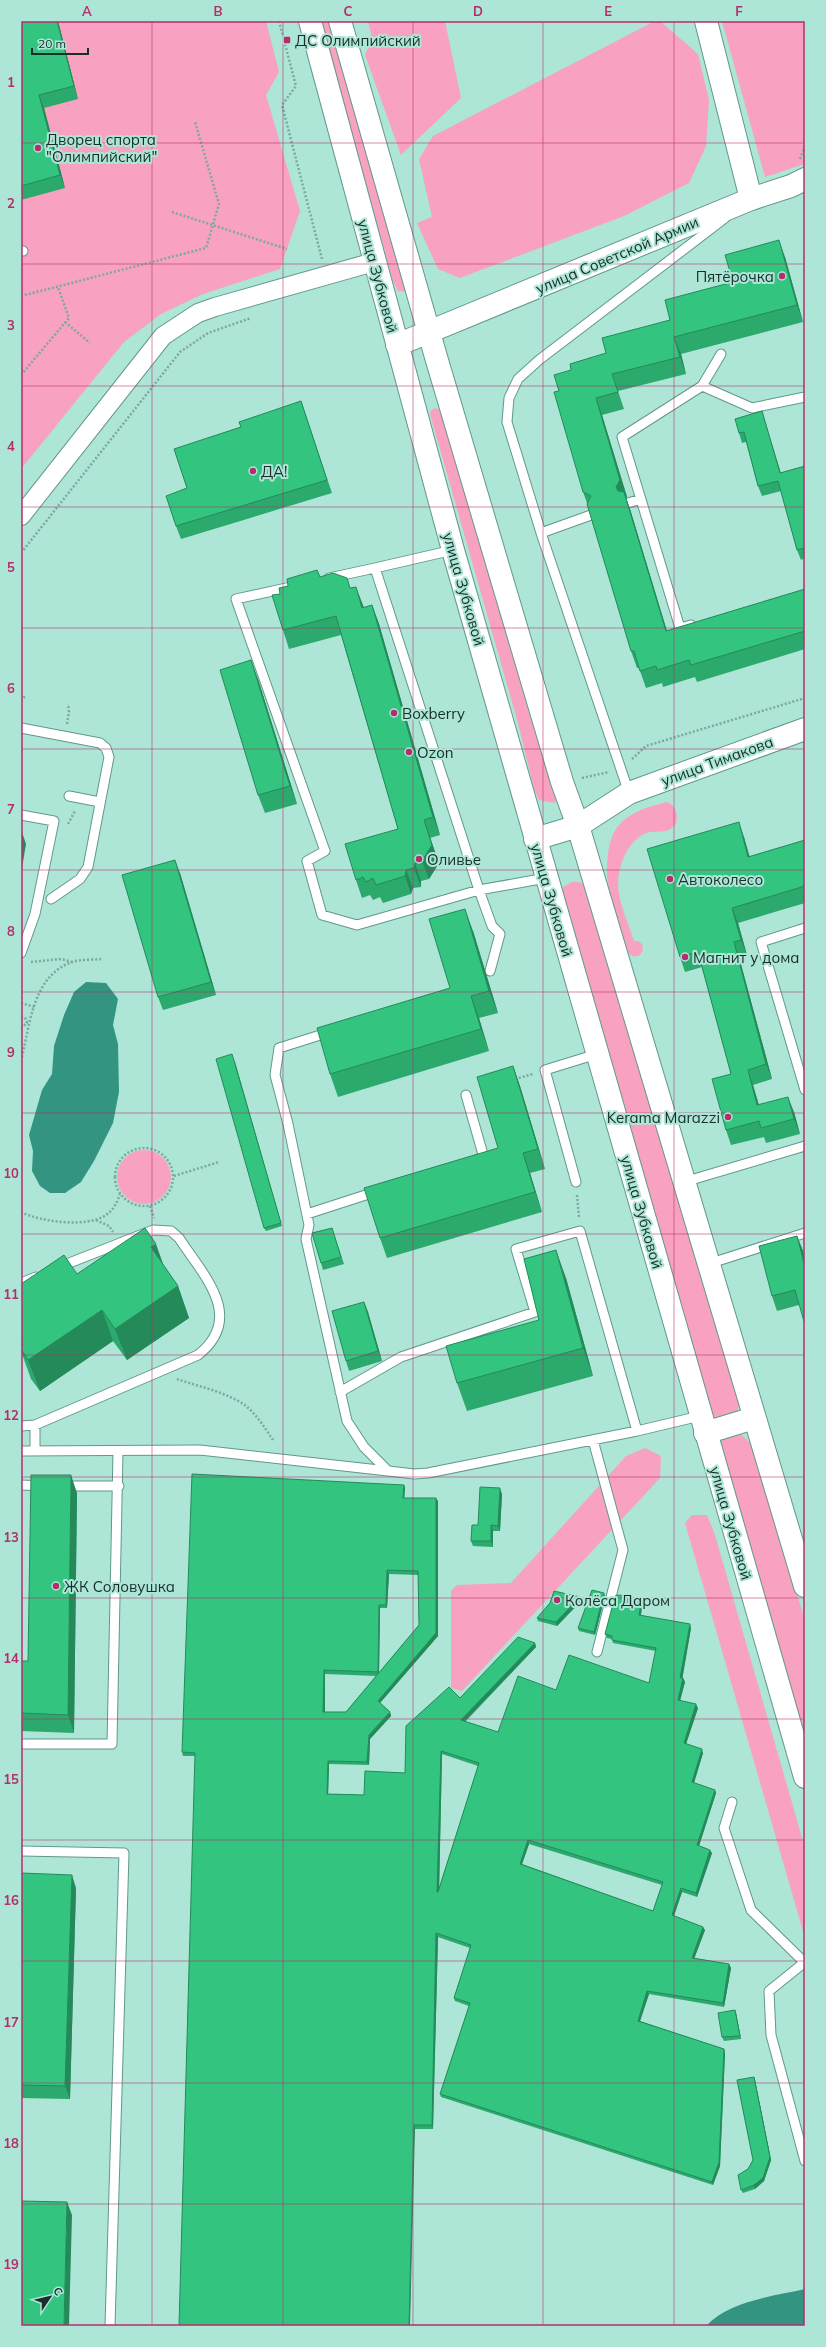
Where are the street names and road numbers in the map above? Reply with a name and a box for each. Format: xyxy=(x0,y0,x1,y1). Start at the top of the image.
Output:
street label: улица Советской Армии xyxy=(533,212,701,298)
street label: улица Зубковой xyxy=(354,217,402,335)
street label: улица Зубковой xyxy=(439,530,489,648)
street label: улица Тимакова xyxy=(658,732,776,790)
street label: улица Зубковой xyxy=(527,841,577,959)
street label: улица Зубковой xyxy=(617,1153,667,1271)
street label: улица Зубковой xyxy=(706,1464,756,1582)

